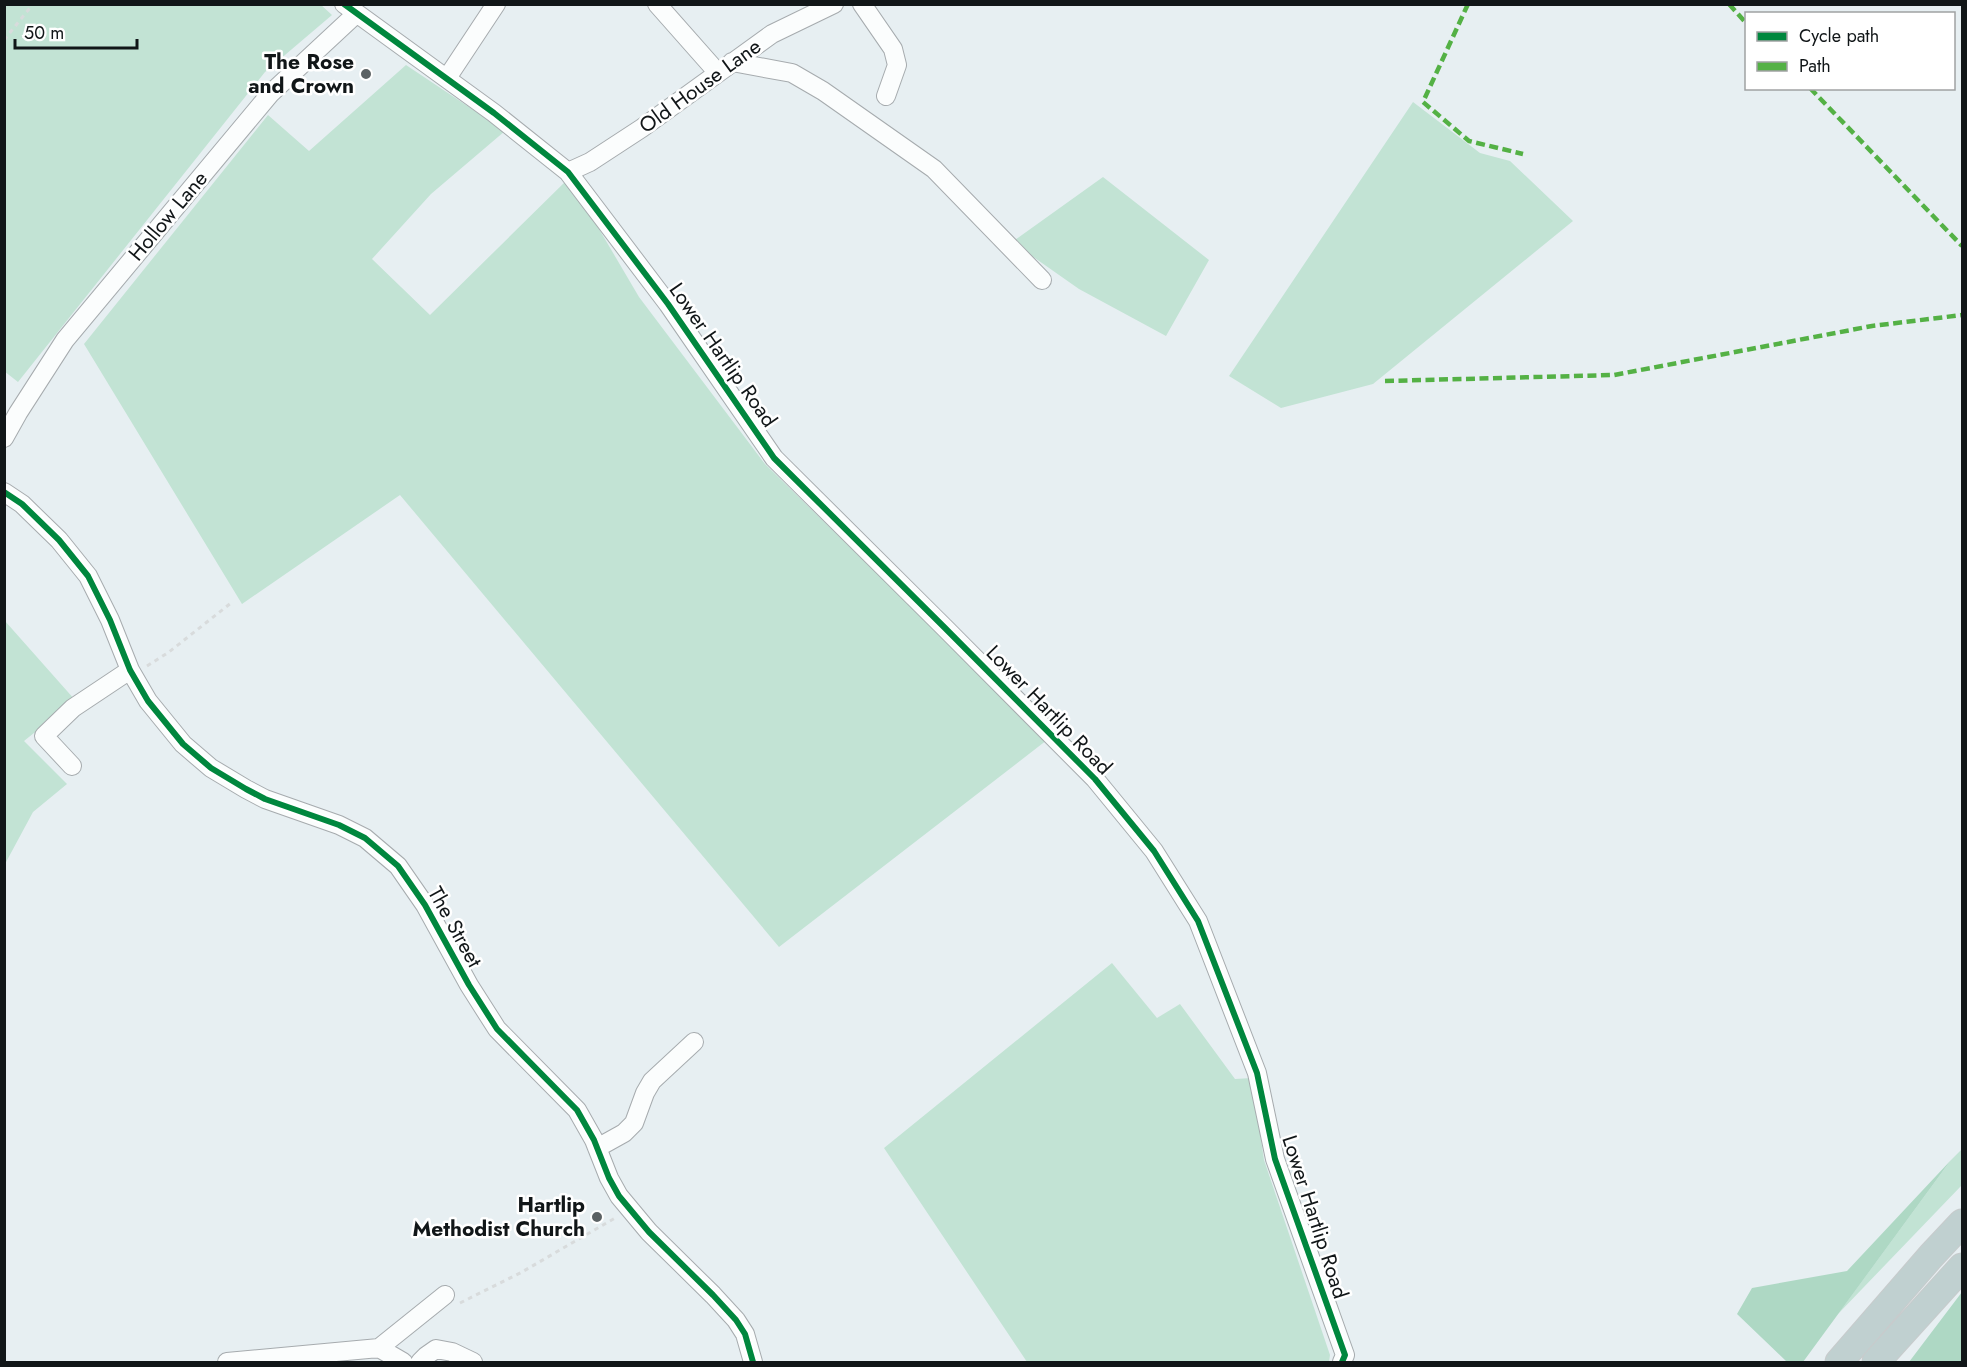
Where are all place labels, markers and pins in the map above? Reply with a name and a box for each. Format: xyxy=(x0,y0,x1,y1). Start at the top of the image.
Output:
place label: The Rose and Crown xyxy=(248,47,354,101)
marker: The Rose and Crown xyxy=(359,67,373,81)
place label: Hartlip Methodist Church xyxy=(413,1190,585,1244)
marker: Hartlip Methodist Church xyxy=(590,1210,604,1224)

